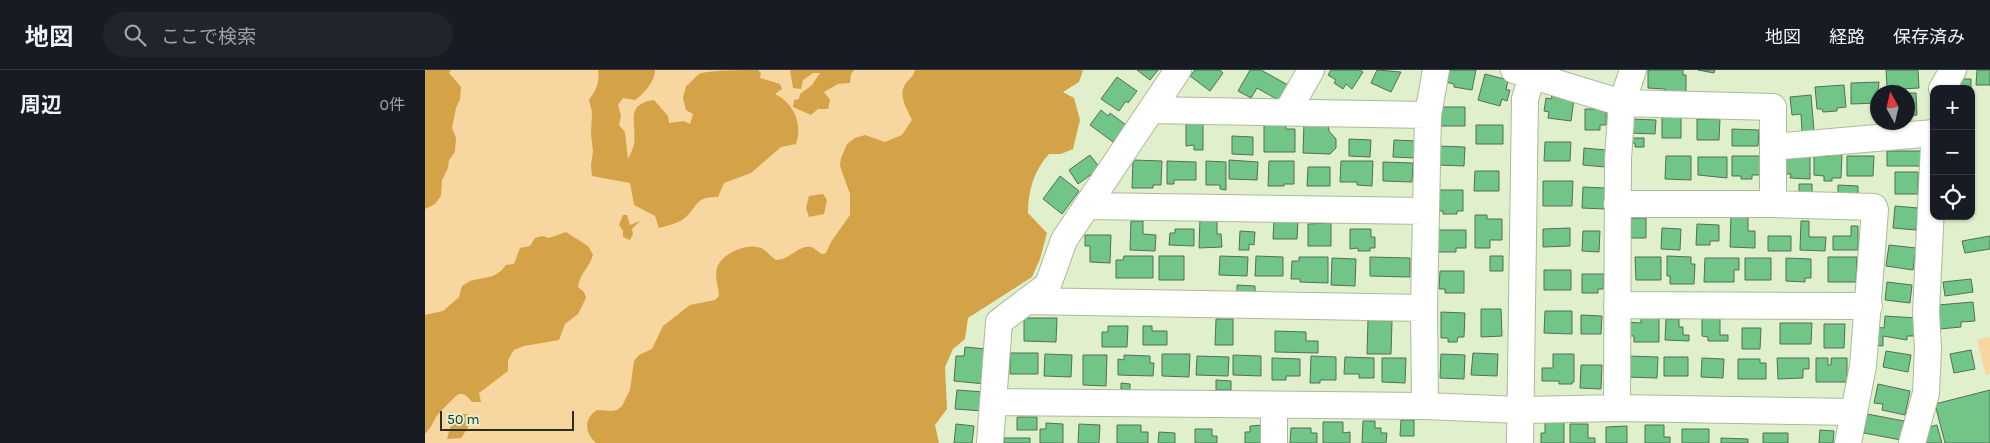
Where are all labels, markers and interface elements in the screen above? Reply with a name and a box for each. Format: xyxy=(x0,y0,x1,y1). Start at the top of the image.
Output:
search box xyxy=(103,12,453,57)
icon: search xyxy=(121,21,149,49)
text: 地図 xyxy=(25,23,73,51)
text: ここで検索 xyxy=(161,26,256,48)
text: 地図 xyxy=(1765,26,1801,48)
text: 経路 xyxy=(1829,26,1865,48)
text: 保存済み xyxy=(1893,26,1965,48)
north arrow xyxy=(1870,85,1915,130)
map controls xyxy=(1930,85,1975,220)
button: + xyxy=(1930,85,1975,130)
text: 周辺 xyxy=(20,93,62,117)
text: 0件 xyxy=(380,95,405,114)
button: − xyxy=(1930,130,1975,175)
button: locate xyxy=(1930,175,1975,220)
scale bar xyxy=(440,408,574,431)
text: 50 m xyxy=(447,411,480,428)

